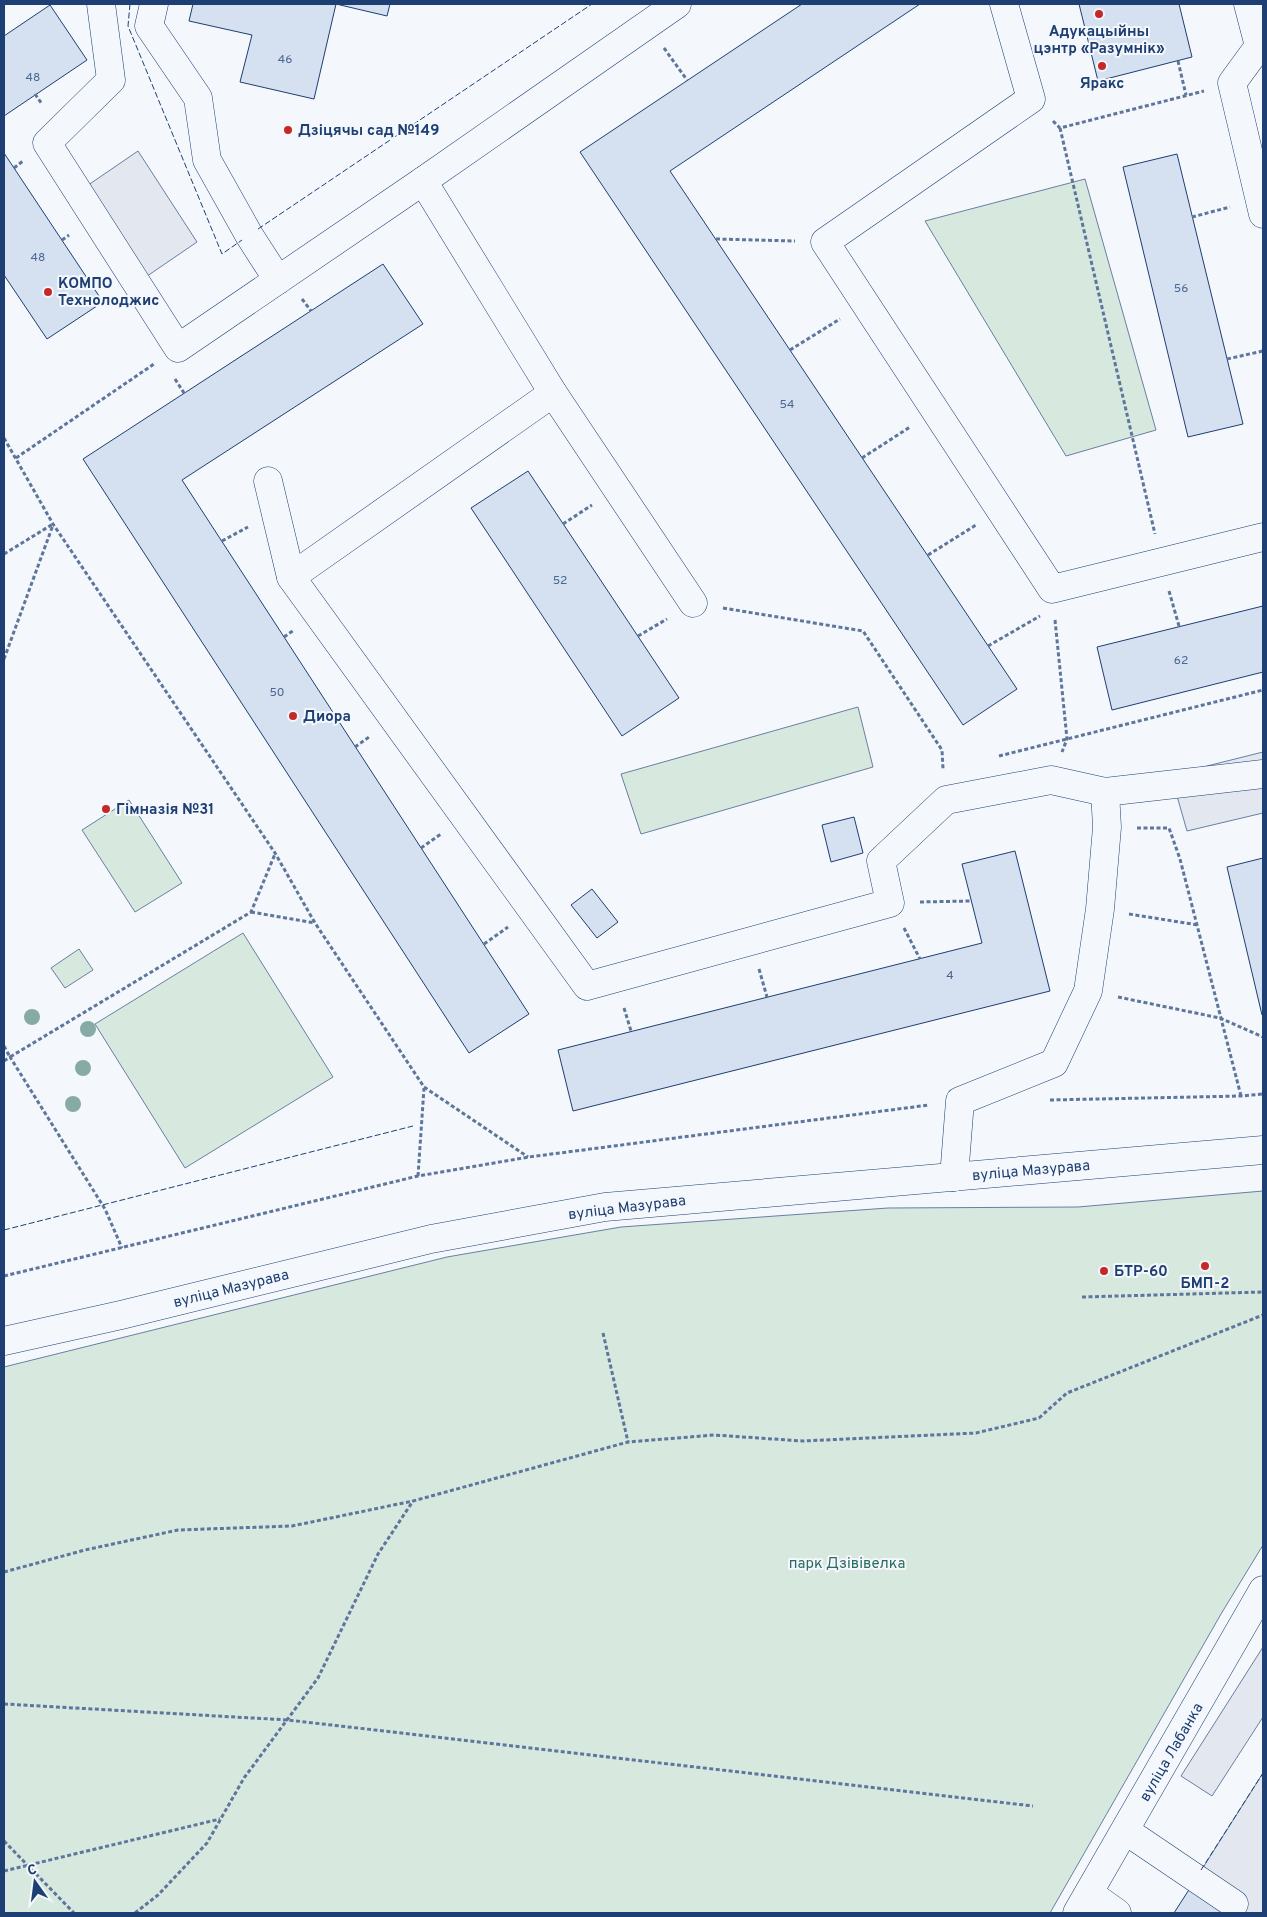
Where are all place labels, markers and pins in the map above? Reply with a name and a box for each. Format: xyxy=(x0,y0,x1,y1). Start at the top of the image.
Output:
marker: Адукацыйны цэнтр «Разумнік» xyxy=(1093,8,1105,20)
place label: Адукацыйны цэнтр «Разумнік» xyxy=(1033,23,1165,59)
marker: Яракс xyxy=(1096,60,1108,72)
place label: Яракс xyxy=(1080,75,1124,94)
place label: Дзіцячы сад №149 xyxy=(298,122,439,141)
marker: Дзіцячы сад №149 xyxy=(282,124,294,136)
place label: КОМПО Технолоджис xyxy=(58,275,159,311)
marker: КОМПО Технолоджис xyxy=(42,286,54,298)
place label: Диора xyxy=(303,708,351,727)
marker: Диора xyxy=(287,710,299,722)
place label: Гімназія №31 xyxy=(116,801,214,820)
marker: Гімназія №31 xyxy=(100,803,112,815)
marker: БМП-2 xyxy=(1199,1260,1211,1272)
place label: БТР-60 xyxy=(1114,1263,1168,1282)
marker: БТР-60 xyxy=(1098,1265,1110,1277)
place label: БМП-2 xyxy=(1180,1275,1230,1294)

